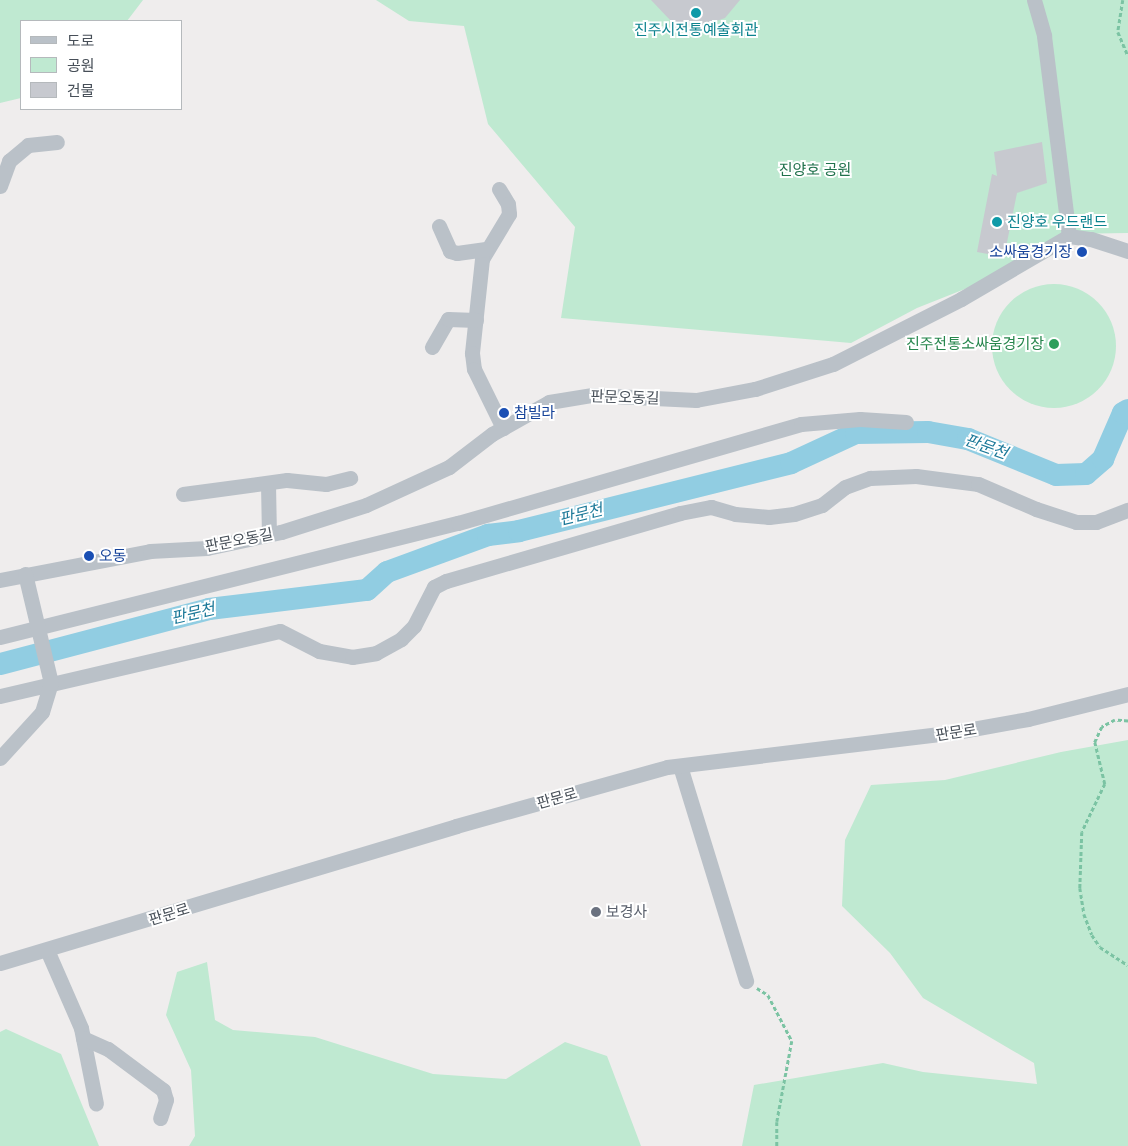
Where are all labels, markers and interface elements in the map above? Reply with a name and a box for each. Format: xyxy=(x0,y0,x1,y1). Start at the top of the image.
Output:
marker: 진주시전통예술회관 xyxy=(690,7,702,19)
legend xyxy=(20,20,182,110)
place label: 진주시전통예술회관 xyxy=(634,21,758,39)
text: 도로 xyxy=(67,32,95,49)
text: 공원 xyxy=(67,57,95,74)
text: 건물 xyxy=(67,82,95,99)
park label: 진양호 공원 xyxy=(779,161,851,179)
place label: 진양호 우드랜드 xyxy=(1007,213,1107,231)
marker: 진양호 우드랜드 xyxy=(991,216,1003,228)
place label: 소싸움경기장 xyxy=(989,243,1072,261)
marker: 소싸움경기장 xyxy=(1076,246,1088,258)
place label: 진주전통소싸움경기장 xyxy=(906,335,1044,353)
marker: 진주전통소싸움경기장 xyxy=(1048,338,1060,350)
street label: 판문오동길 xyxy=(590,387,660,407)
place label: 참빌라 xyxy=(514,404,555,422)
marker: 참빌라 xyxy=(498,407,510,419)
water label: 판문천 xyxy=(962,430,1010,464)
water label: 판문천 xyxy=(557,500,605,530)
street label: 판문오동길 xyxy=(203,525,275,555)
place label: 오동 xyxy=(99,547,127,565)
marker: 오동 xyxy=(83,550,95,562)
water label: 판문천 xyxy=(169,600,217,628)
street label: 판문로 xyxy=(934,720,978,744)
street label: 판문로 xyxy=(535,784,579,812)
street label: 판문로 xyxy=(147,899,191,929)
place label: 보경사 xyxy=(606,903,647,921)
marker: 보경사 xyxy=(590,906,602,918)

